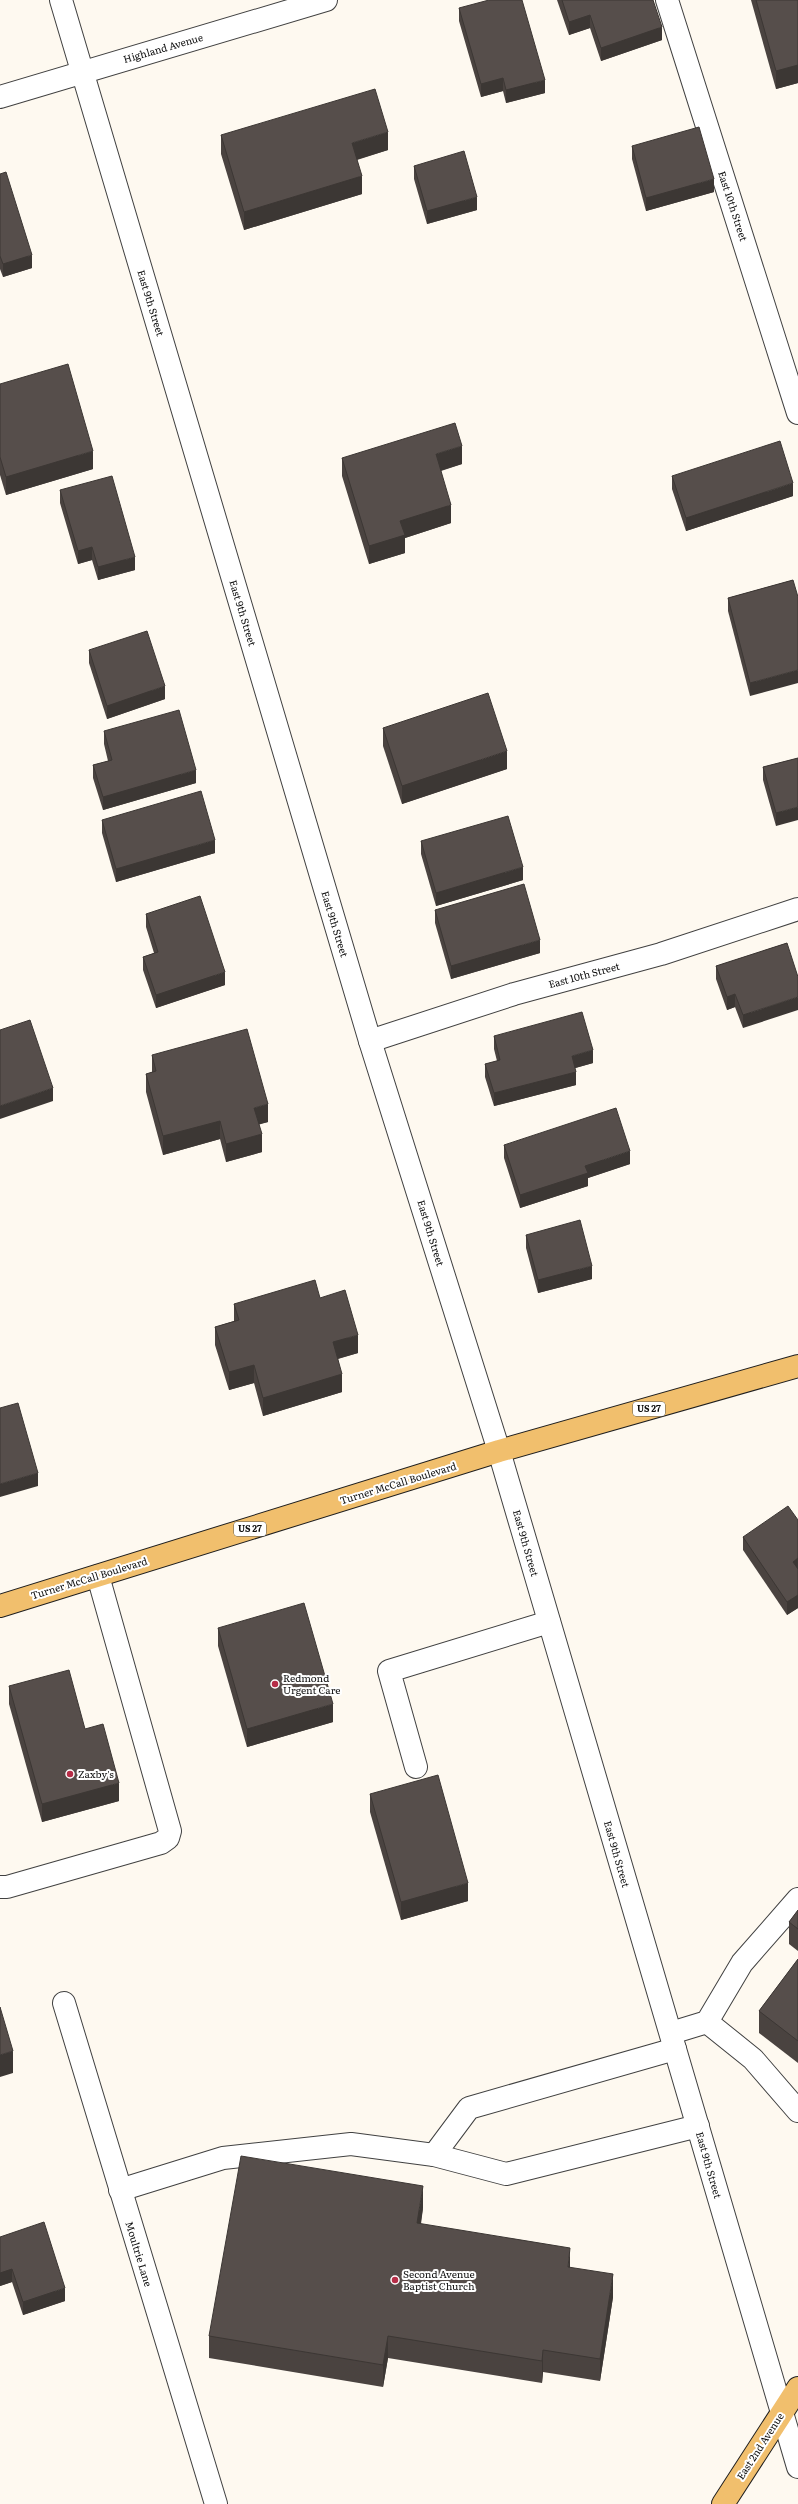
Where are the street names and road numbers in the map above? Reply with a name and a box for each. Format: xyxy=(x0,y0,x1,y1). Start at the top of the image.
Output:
street label: Highland Avenue xyxy=(121,29,204,66)
street label: East 10th Street xyxy=(715,169,752,243)
street label: East 9th Street xyxy=(134,268,169,338)
street label: East 9th Street xyxy=(226,578,261,648)
street label: East 9th Street xyxy=(318,889,353,959)
street label: East 10th Street xyxy=(547,958,621,991)
street label: East 9th Street xyxy=(414,1198,449,1268)
road number: US 27 xyxy=(633,1402,665,1416)
street label: Turner McCall Boulevard xyxy=(338,1458,458,1507)
street label: East 9th Street xyxy=(510,1508,543,1578)
road number: US 27 xyxy=(234,1522,266,1536)
street label: Turner McCall Boulevard xyxy=(29,1553,149,1602)
street label: East 9th Street xyxy=(601,1819,634,1889)
street label: East 9th Street xyxy=(693,2130,726,2200)
street label: Moultrie Lane xyxy=(122,2219,157,2288)
street label: East 2nd Avenue xyxy=(732,2409,787,2482)

